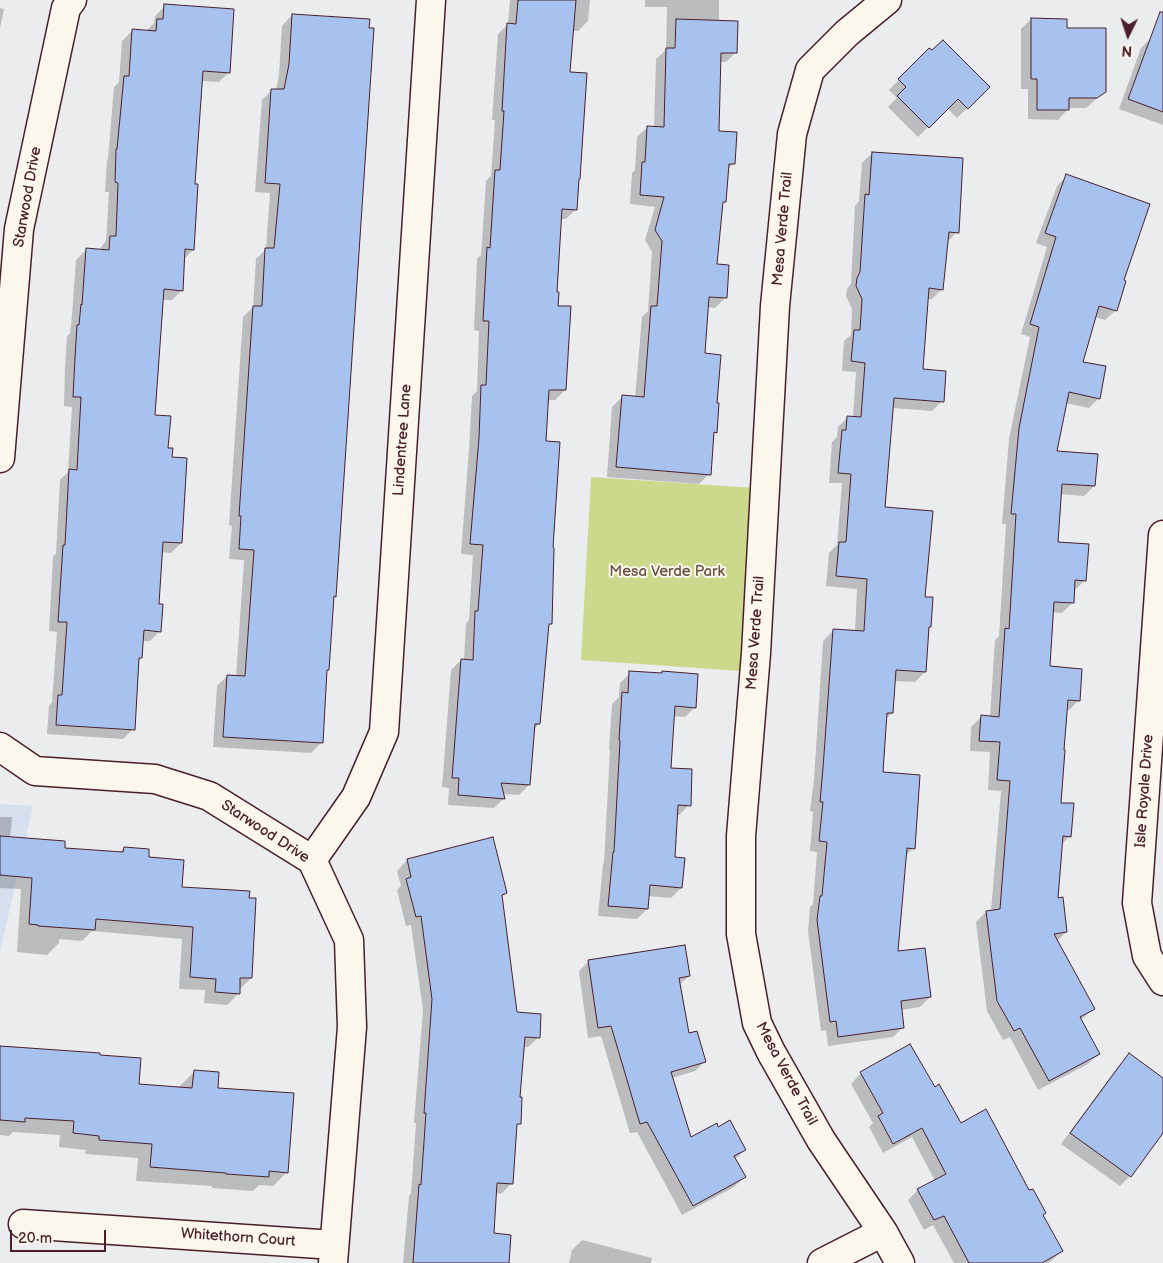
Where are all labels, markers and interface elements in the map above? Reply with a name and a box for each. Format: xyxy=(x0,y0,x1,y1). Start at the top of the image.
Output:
north arrow xyxy=(1103,10,1153,60)
text: N xyxy=(1121,42,1133,59)
street label: Starwood Drive xyxy=(10,145,46,249)
street label: Mesa Verde Trail xyxy=(769,171,797,287)
street label: Lindentree Lane xyxy=(390,383,416,497)
park label: Mesa Verde Park xyxy=(609,563,725,581)
street label: Mesa Verde Trail xyxy=(743,575,769,691)
street label: Isle Royale Drive xyxy=(1132,734,1158,848)
street label: Starwood Drive xyxy=(217,797,313,867)
street label: Mesa Verde Trail xyxy=(751,1019,821,1129)
scale bar xyxy=(12,1220,109,1252)
street label: Whitethorn Court xyxy=(180,1225,296,1251)
text: 20 m xyxy=(18,1229,52,1248)

